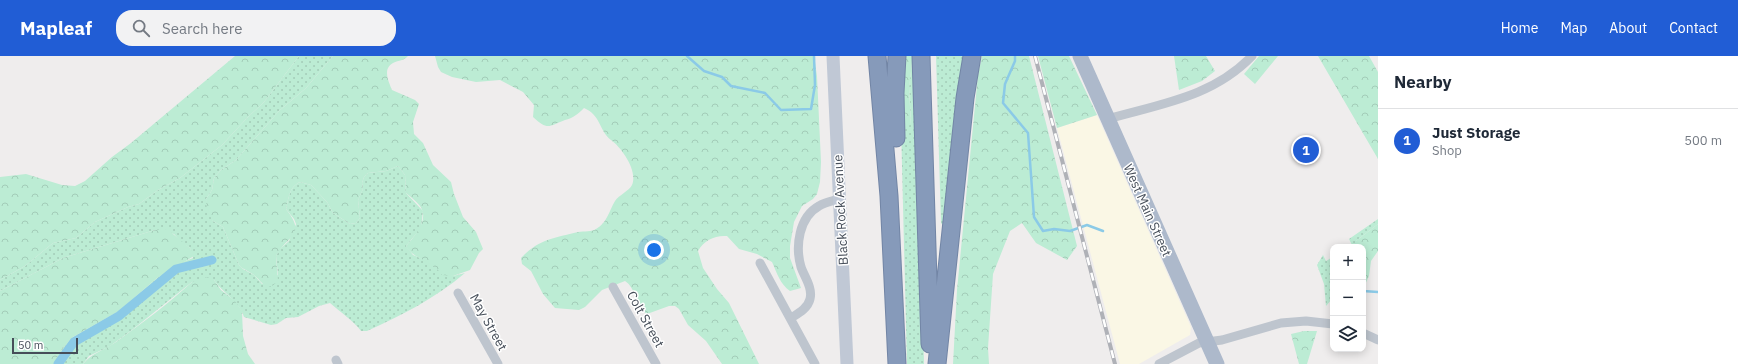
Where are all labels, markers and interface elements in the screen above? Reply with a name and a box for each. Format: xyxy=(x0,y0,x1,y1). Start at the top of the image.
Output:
search box xyxy=(116,10,396,46)
text: Mapleaf xyxy=(20,16,92,40)
icon: search xyxy=(130,17,152,39)
text: Search here xyxy=(162,19,242,38)
text: Home xyxy=(1501,19,1538,37)
text: Map xyxy=(1560,19,1587,37)
text: About xyxy=(1609,19,1647,37)
text: Contact xyxy=(1669,19,1718,37)
text: Nearby xyxy=(1394,71,1452,93)
text: Just Storage xyxy=(1432,123,1521,142)
text: 1 xyxy=(1403,132,1411,149)
text: 500 m xyxy=(1684,132,1722,149)
pin: 1 xyxy=(1293,135,1319,165)
text: Shop xyxy=(1432,142,1462,159)
street label: Black Rock Avenue xyxy=(829,154,852,266)
street label: West Main Street xyxy=(1120,161,1175,259)
your location xyxy=(644,240,664,260)
map controls xyxy=(1330,244,1366,352)
button: + xyxy=(1330,244,1366,280)
button: − xyxy=(1330,280,1366,316)
street label: Colt Street xyxy=(623,288,668,351)
street label: May Street xyxy=(466,291,511,354)
button: layers xyxy=(1330,316,1366,352)
scale bar xyxy=(12,336,78,355)
text: 50 m xyxy=(18,338,43,352)

